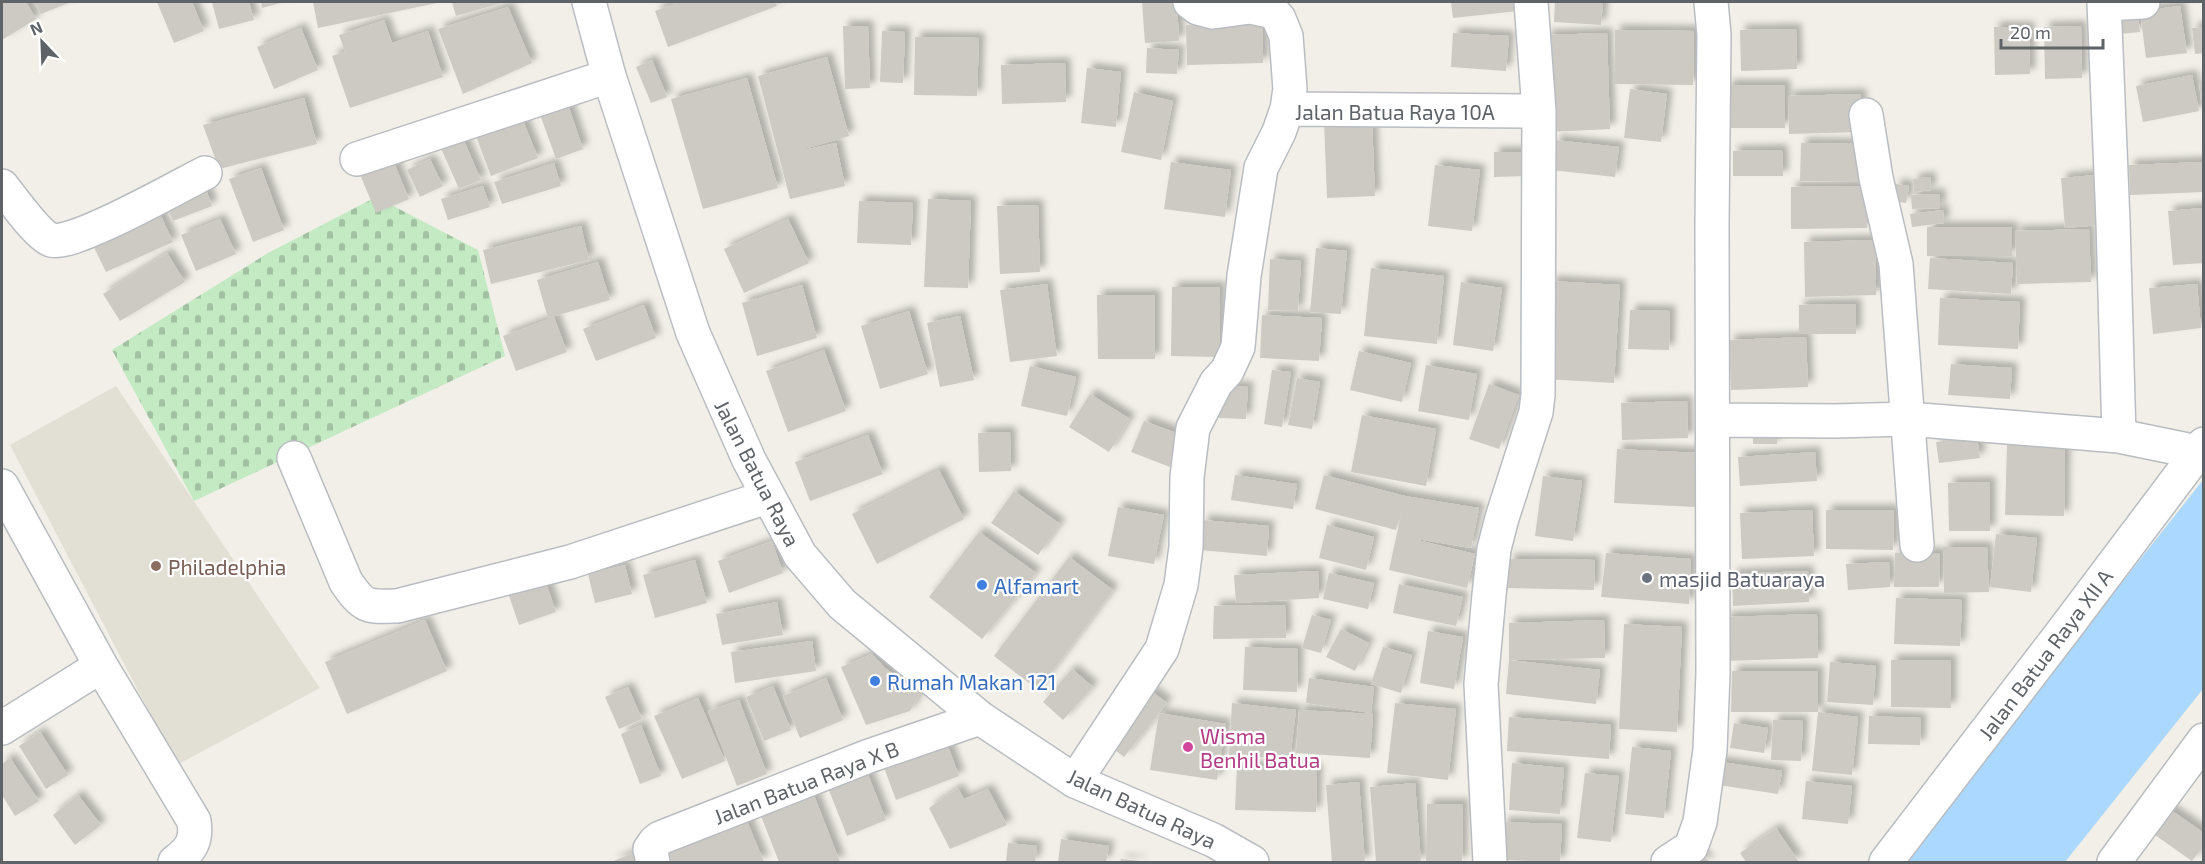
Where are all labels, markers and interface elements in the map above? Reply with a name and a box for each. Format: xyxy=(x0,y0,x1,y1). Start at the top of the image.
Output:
north arrow xyxy=(12,12,72,72)
scale bar xyxy=(2001,12,2103,50)
text: N xyxy=(27,17,45,39)
text: 20 m xyxy=(2010,21,2051,43)
street label: Jalan Batua Raya 10A xyxy=(1295,99,1495,124)
street label: Jalan Batua Raya xyxy=(710,396,806,550)
place label: Philadelphia xyxy=(168,554,286,579)
marker: Philadelphia xyxy=(149,559,163,573)
street label: Jalan Batua Raya XII A xyxy=(1973,564,2117,744)
place label: masjid Batuaraya xyxy=(1659,566,1825,592)
marker: masjid Batuaraya xyxy=(1640,571,1654,585)
place label: Alfamart xyxy=(994,573,1079,598)
marker: Alfamart xyxy=(975,578,989,592)
place label: Rumah Makan 121 xyxy=(887,669,1056,694)
marker: Rumah Makan 121 xyxy=(868,674,882,688)
place label: Wisma Benhil Batua xyxy=(1200,723,1320,772)
street label: Jalan Batua Raya X B xyxy=(710,735,902,829)
marker: Wisma Benhil Batua xyxy=(1181,740,1195,754)
street label: Jalan Batua Raya xyxy=(1064,763,1220,853)

